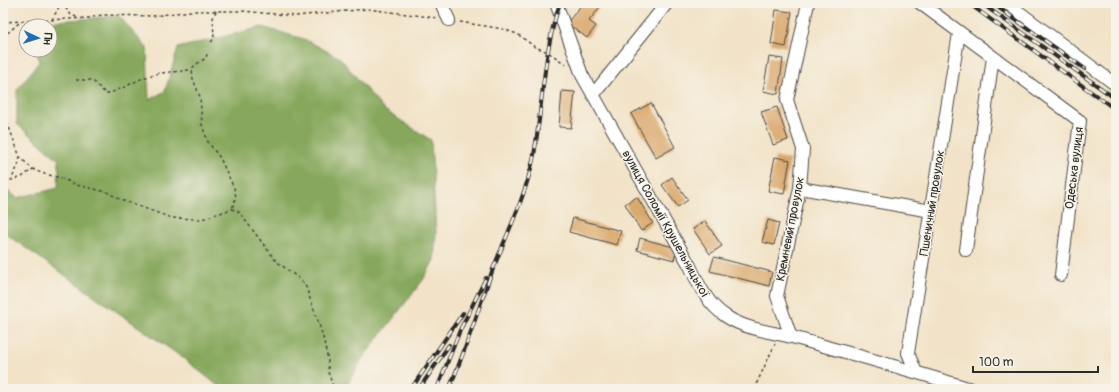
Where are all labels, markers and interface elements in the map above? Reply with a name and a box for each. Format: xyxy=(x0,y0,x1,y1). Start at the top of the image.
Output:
north arrow xyxy=(18,18,58,58)
text: Пн xyxy=(41,32,54,46)
street label: Одеська вулиця xyxy=(1062,126,1087,210)
street label: вулиця Соломії Крушельницької xyxy=(619,148,713,301)
street label: Пшеничний провулок xyxy=(917,149,948,257)
street label: Кремневий провулок xyxy=(773,176,808,283)
scale bar xyxy=(973,348,1098,374)
text: 100 m xyxy=(979,355,1014,370)

